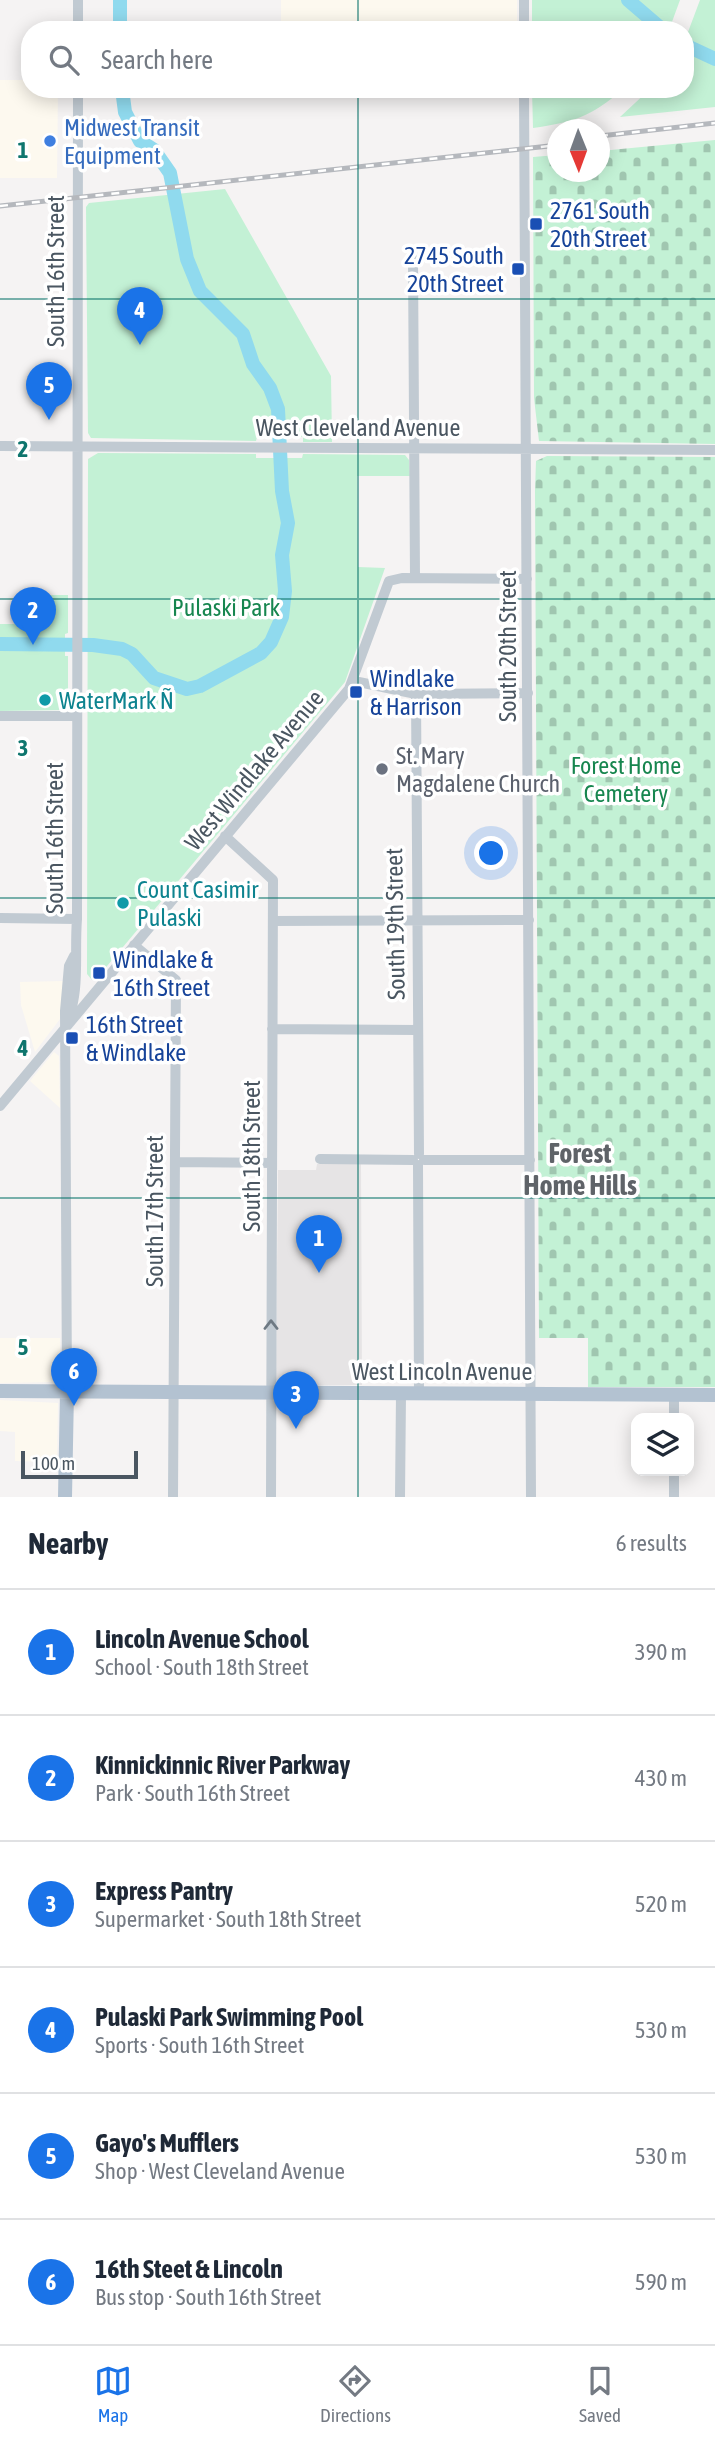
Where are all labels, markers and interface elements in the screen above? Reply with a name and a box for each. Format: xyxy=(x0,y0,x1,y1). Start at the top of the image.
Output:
search box xyxy=(21,21,694,98)
icon: search xyxy=(45,41,83,79)
text: Search here xyxy=(101,45,213,75)
place label: Midwest Transit Equipment xyxy=(64,114,200,169)
north arrow xyxy=(547,119,610,182)
marker: Midwest Transit Equipment xyxy=(42,133,58,149)
text: 1 xyxy=(18,137,29,163)
street label: South 16th Street xyxy=(42,195,69,347)
place label: 2761 South 20th Street xyxy=(550,197,650,252)
marker: 2761 South 20th Street xyxy=(528,216,544,232)
place label: 2745 South 20th Street xyxy=(404,242,504,297)
marker: 2745 South 20th Street xyxy=(510,261,526,277)
pin: 4 xyxy=(117,287,163,345)
pin: 5 xyxy=(26,362,72,420)
street label: West Cleveland Avenue xyxy=(256,414,460,441)
text: 2 xyxy=(18,436,28,462)
street label: South 20th Street xyxy=(494,570,521,722)
pin: 2 xyxy=(10,587,56,645)
park label: Pulaski Park xyxy=(172,594,280,621)
place label: Windlake & Harrison xyxy=(370,665,462,720)
marker: Windlake & Harrison xyxy=(348,684,364,700)
street label: West Windlake Avenue xyxy=(179,685,329,855)
place label: WaterMark Ñ xyxy=(59,687,174,714)
marker: WaterMark Ñ xyxy=(37,692,53,708)
text: 3 xyxy=(18,735,28,761)
place label: St. Mary Magdalene Church xyxy=(396,742,560,797)
park label: Forest Home Cemetery xyxy=(571,752,681,807)
marker: St. Mary Magdalene Church xyxy=(374,761,390,777)
street label: South 16th Street xyxy=(41,762,68,914)
your location xyxy=(474,836,508,870)
street label: South 19th Street xyxy=(380,848,410,1000)
place label: Count Casimir Pulaski xyxy=(137,876,259,931)
marker: Count Casimir Pulaski xyxy=(115,895,131,911)
place label: Windlake & 16th Street xyxy=(113,946,214,1001)
marker: Windlake & 16th Street xyxy=(91,965,107,981)
place label: 16th Street & Windlake xyxy=(86,1011,186,1066)
marker: 16th Street & Windlake xyxy=(64,1030,80,1046)
text: 4 xyxy=(17,1035,29,1061)
street label: South 18th Street xyxy=(238,1080,265,1232)
street label: South 17th Street xyxy=(141,1135,168,1287)
district label: Forest Home Hills xyxy=(523,1137,637,1201)
pin: 1 xyxy=(296,1215,342,1273)
one-way arrow xyxy=(263,1319,279,1329)
text: 5 xyxy=(18,1334,29,1360)
pin: 6 xyxy=(51,1348,97,1406)
street label: West Lincoln Avenue xyxy=(352,1358,532,1385)
pin: 3 xyxy=(273,1371,319,1429)
map controls xyxy=(631,1413,694,1476)
button: layers xyxy=(631,1413,694,1476)
scale bar xyxy=(21,1448,138,1480)
text: 100 m xyxy=(32,1452,75,1474)
text: Nearby xyxy=(28,1526,108,1560)
text: 6 results xyxy=(616,1530,687,1556)
text: Lincoln Avenue School xyxy=(95,1624,309,1654)
text: 1 xyxy=(46,1639,56,1665)
text: 390 m xyxy=(635,1639,687,1665)
text: School · South 18th Street xyxy=(95,1654,309,1680)
text: Kinnickinnic River Parkway xyxy=(95,1750,350,1780)
text: 2 xyxy=(46,1765,56,1791)
text: 430 m xyxy=(635,1765,687,1791)
text: Park · South 16th Street xyxy=(95,1780,290,1806)
text: Express Pantry xyxy=(95,1876,233,1906)
text: 3 xyxy=(46,1891,56,1917)
text: 520 m xyxy=(635,1891,687,1917)
text: Supermarket · South 18th Street xyxy=(95,1906,361,1932)
text: Pulaski Park Swimming Pool xyxy=(95,2002,363,2032)
text: 4 xyxy=(46,2017,56,2043)
text: 530 m xyxy=(635,2017,687,2043)
text: Sports · South 16th Street xyxy=(95,2032,304,2058)
text: Gayo's Mufflers xyxy=(95,2128,239,2158)
text: 5 xyxy=(46,2143,56,2169)
text: 530 m xyxy=(635,2143,687,2169)
text: Shop · West Cleveland Avenue xyxy=(95,2158,345,2184)
text: 16th Steet & Lincoln xyxy=(95,2254,283,2284)
text: 6 xyxy=(46,2269,56,2295)
text: 590 m xyxy=(635,2269,687,2295)
text: Bus stop · South 16th Street xyxy=(95,2284,321,2310)
tab: Map xyxy=(94,2362,132,2426)
tab: Directions xyxy=(320,2362,391,2426)
tab: Saved xyxy=(579,2362,621,2426)

